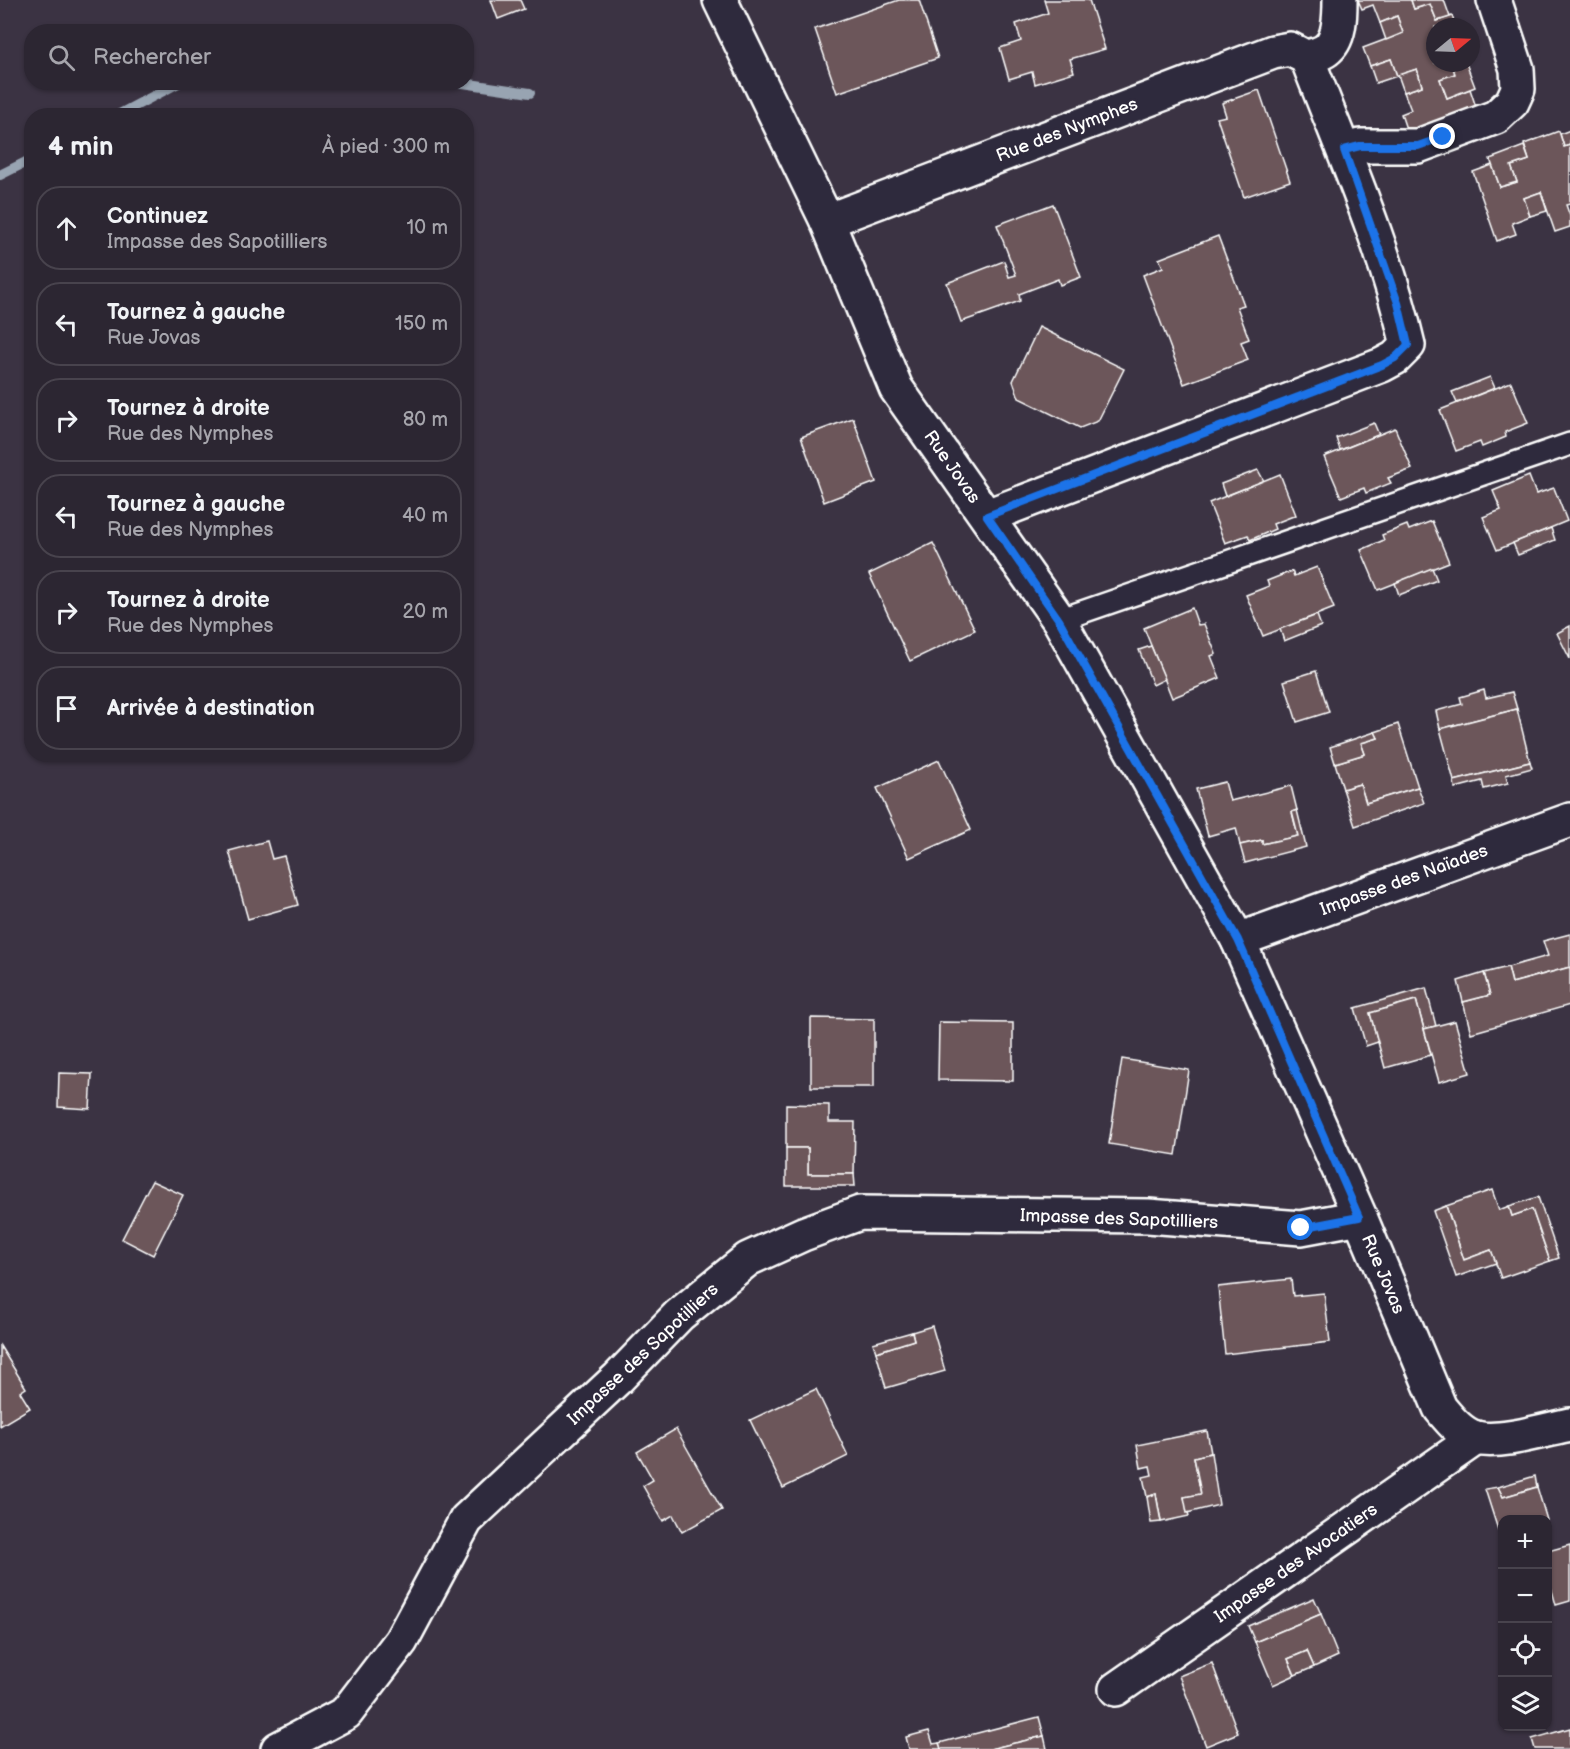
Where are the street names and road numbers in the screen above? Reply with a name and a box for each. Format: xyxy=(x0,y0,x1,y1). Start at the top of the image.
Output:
street label: Rue des Nymphes xyxy=(993,93,1141,167)
street label: Rue Jovas xyxy=(919,427,985,508)
street label: Impasse des Naïades xyxy=(1317,840,1491,920)
street label: Impasse des Sapotilliers xyxy=(1019,1205,1219,1233)
street label: Rue Jovas xyxy=(1357,1231,1409,1317)
street label: Impasse des Sapotilliers xyxy=(563,1279,723,1429)
street label: Impasse des Avocatiers xyxy=(1211,1499,1382,1627)

